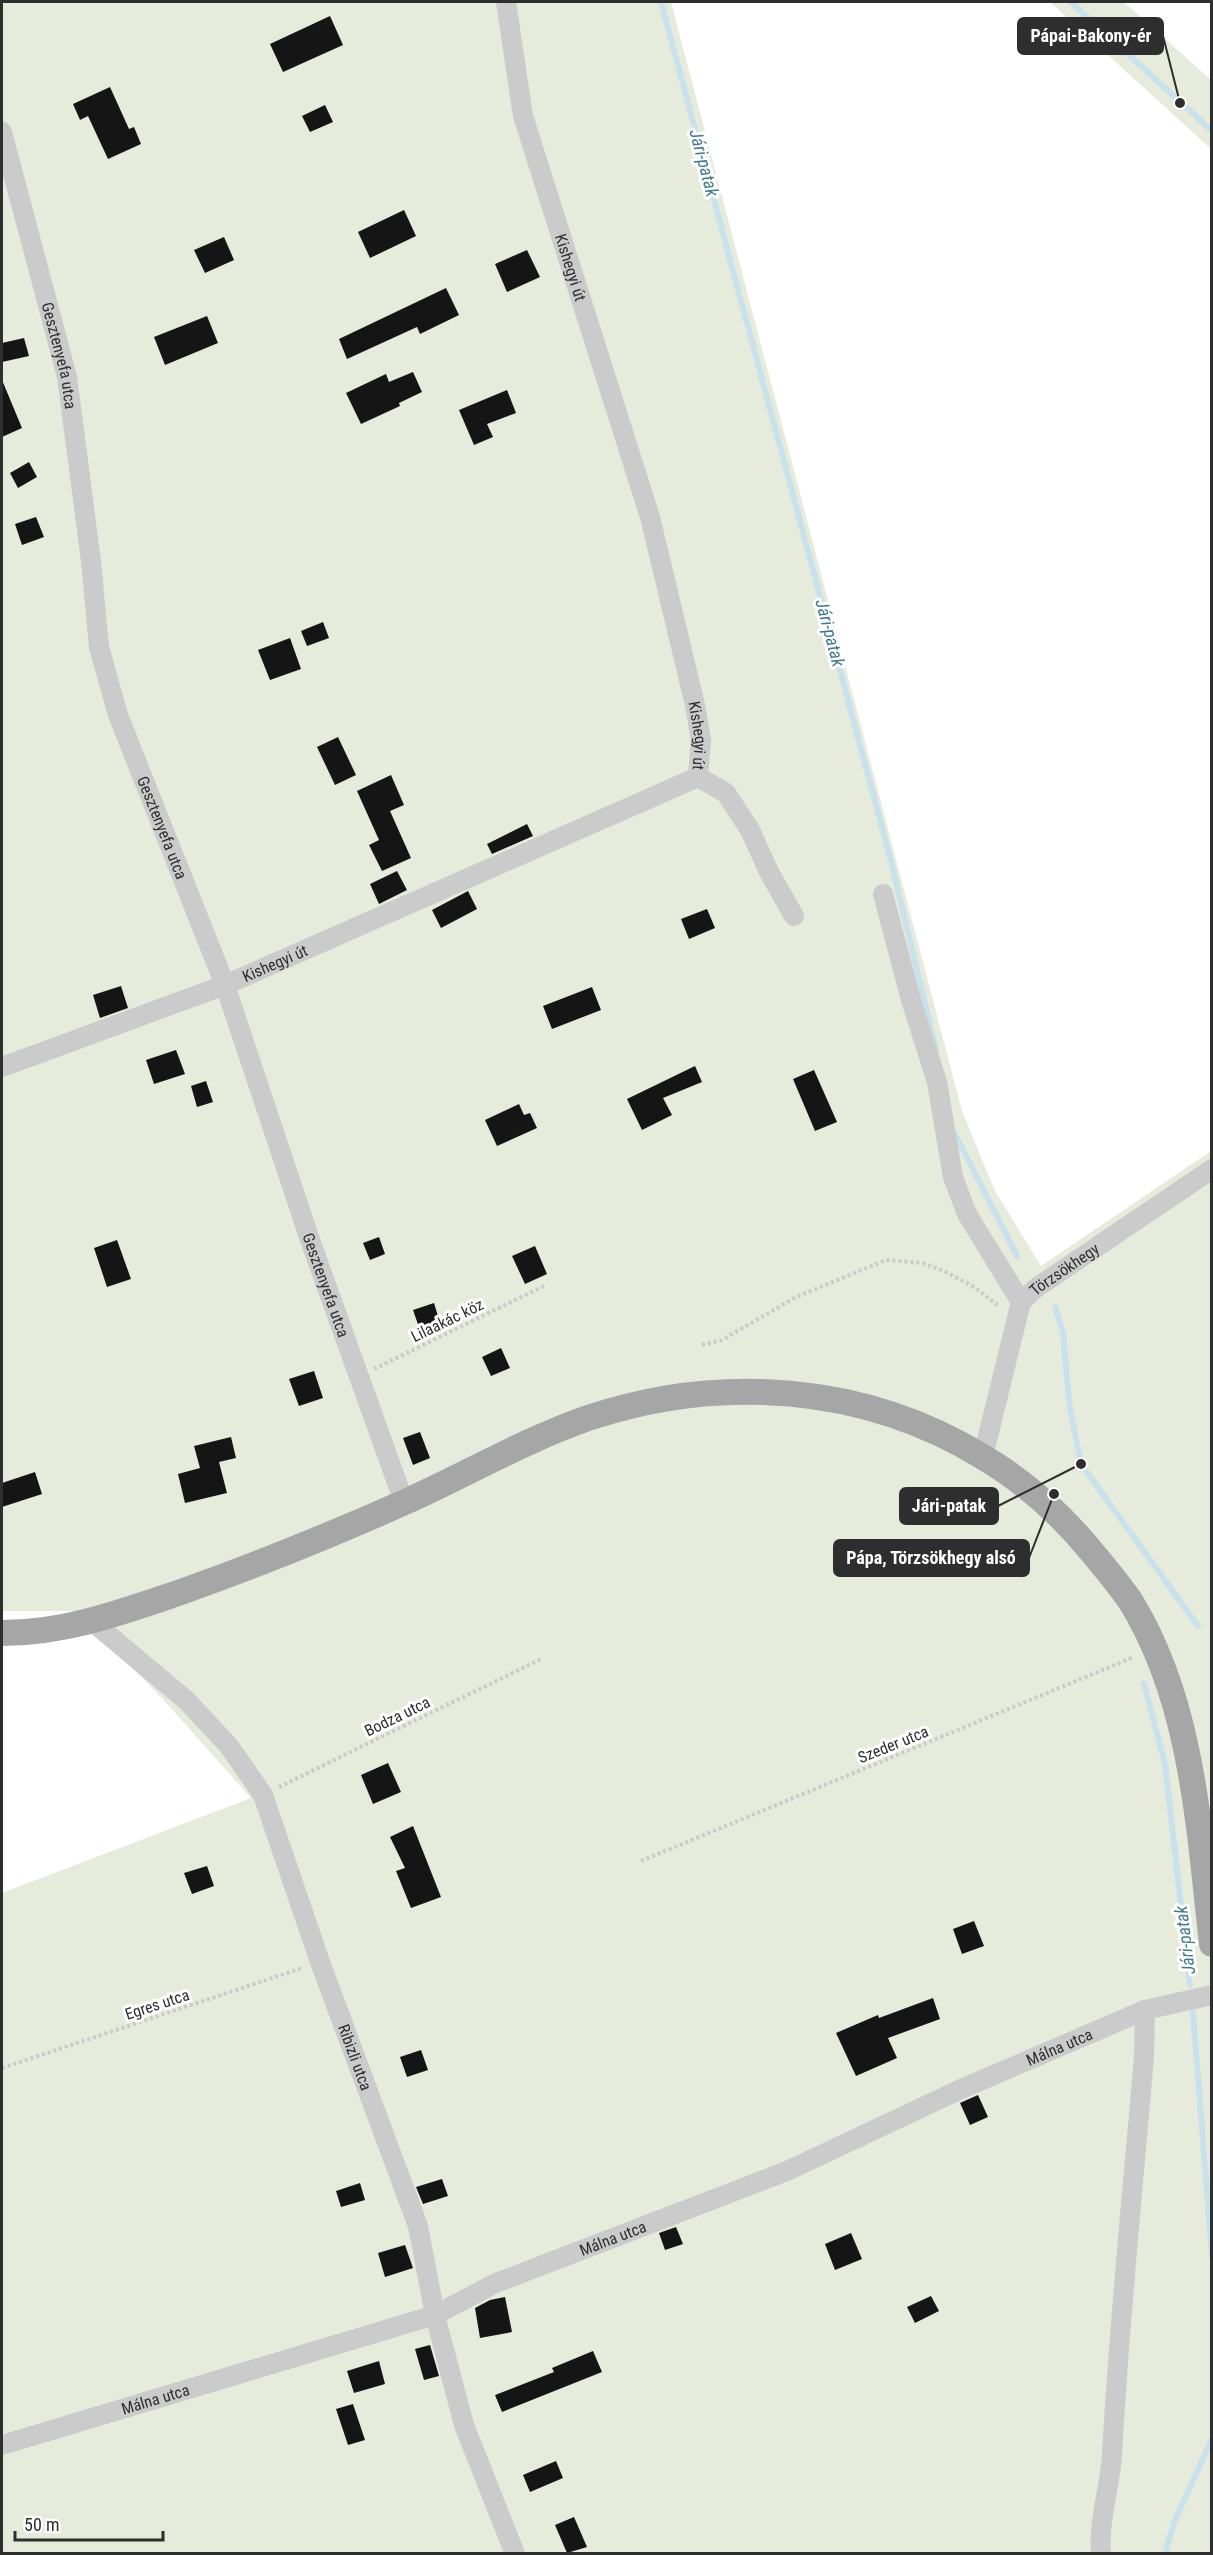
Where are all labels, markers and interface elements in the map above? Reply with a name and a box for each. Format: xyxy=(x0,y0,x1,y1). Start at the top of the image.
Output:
callout: Pápai-Bakony-ér xyxy=(1018,18,1163,54)
text: Pápai-Bakony-ér xyxy=(1030,25,1152,46)
water label: Jári-patak xyxy=(685,127,724,200)
street label: Kishegyi út xyxy=(551,232,590,304)
street label: Gesztenyefa utca xyxy=(38,300,80,410)
water label: Jári-patak xyxy=(811,597,850,670)
street label: Kishegyi út xyxy=(684,700,710,771)
street label: Gesztenyefa utca xyxy=(133,773,191,882)
street label: Kishegyi út xyxy=(239,941,311,986)
street label: Gesztenyefa utca xyxy=(298,1231,353,1340)
street label: Törzsökhegy xyxy=(1025,1239,1103,1299)
street label: Lilaakác köz xyxy=(408,1295,487,1346)
callout: Jári-patak xyxy=(900,1488,998,1524)
text: Jári-patak xyxy=(912,1495,987,1516)
callout: Pápa, Törzsökhegy alsó xyxy=(834,1540,1029,1576)
text: Pápa, Törzsökhegy alsó xyxy=(846,1547,1016,1568)
street label: Bodza utca xyxy=(361,1692,433,1740)
street label: Szeder utca xyxy=(855,1722,931,1767)
water label: Jári-patak xyxy=(1170,1903,1199,1976)
street label: Egres utca xyxy=(123,1985,192,2024)
street label: Ribizli utca xyxy=(334,2022,376,2093)
street label: Málna utca xyxy=(1023,2025,1095,2070)
street label: Málna utca xyxy=(577,2217,649,2260)
street label: Málna utca xyxy=(119,2380,192,2419)
scale bar xyxy=(15,2504,164,2542)
text: 50 m xyxy=(24,2514,59,2535)

